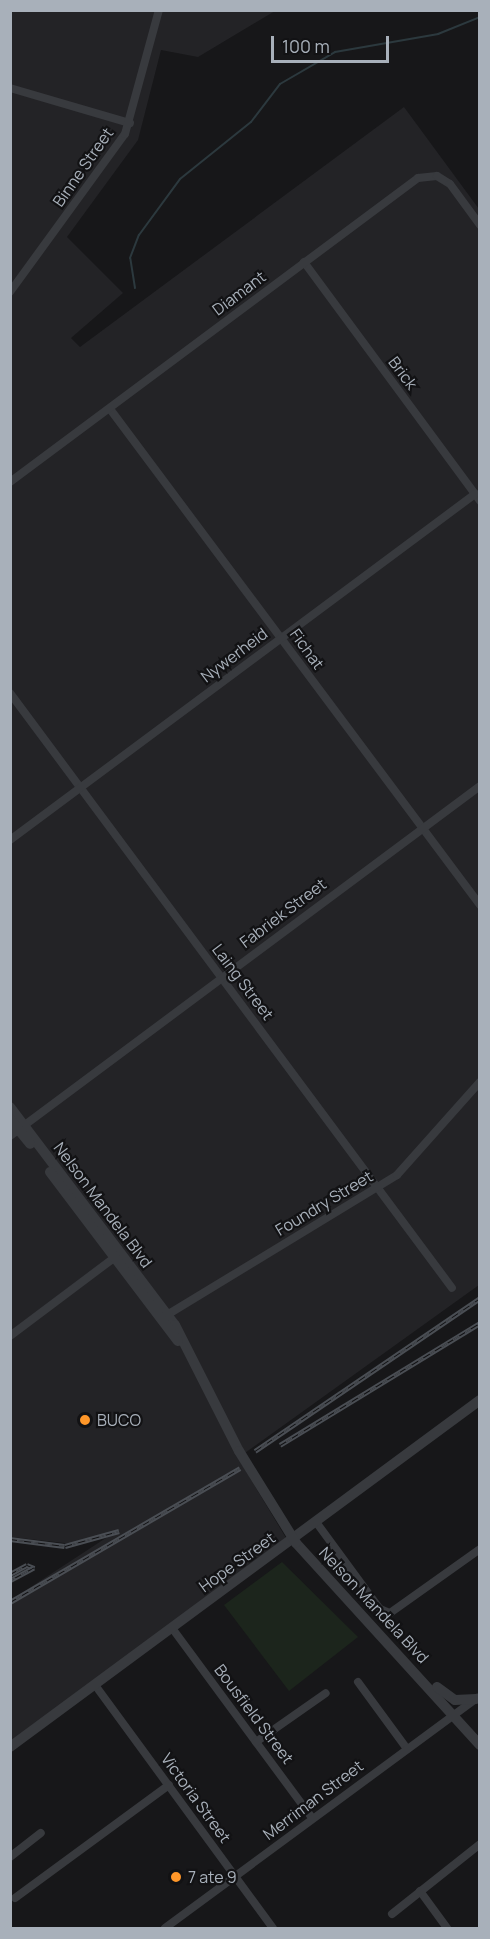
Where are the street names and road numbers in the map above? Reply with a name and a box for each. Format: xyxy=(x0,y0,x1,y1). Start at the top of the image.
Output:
street label: Binne Street xyxy=(49,124,117,210)
street label: Diamant xyxy=(209,267,269,319)
street label: Brick xyxy=(384,353,422,393)
street label: Nywerheid xyxy=(197,624,271,686)
street label: Fichat xyxy=(286,625,328,673)
street label: Fabriek Street xyxy=(236,874,330,952)
street label: Laing Street xyxy=(208,940,278,1024)
street label: Nelson Mandela Blvd xyxy=(50,1139,156,1271)
street label: Foundry Street xyxy=(272,1166,376,1240)
street label: Hope Street xyxy=(195,1528,279,1596)
street label: Nelson Mandela Blvd xyxy=(315,1543,433,1667)
street label: Bousfield Street xyxy=(210,1660,298,1768)
street label: Victoria Street xyxy=(157,1749,235,1847)
street label: Merriman Street xyxy=(259,1756,367,1844)

